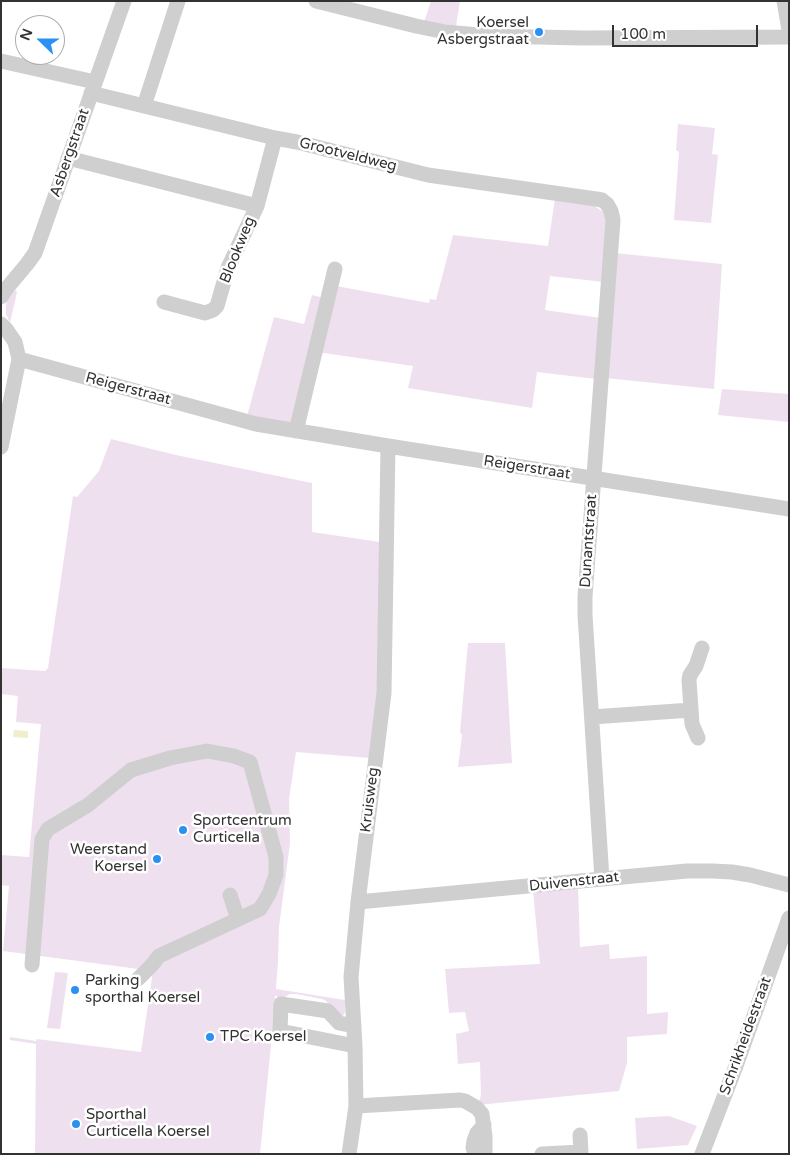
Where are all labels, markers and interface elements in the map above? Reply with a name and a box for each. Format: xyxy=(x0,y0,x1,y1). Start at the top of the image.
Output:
place label: Koersel Asbergstraat xyxy=(437,14,529,49)
north arrow xyxy=(15,15,65,65)
scale bar xyxy=(615,15,761,47)
text: 100 m xyxy=(620,25,666,43)
text: N xyxy=(17,26,37,43)
marker: Koersel Asbergstraat xyxy=(533,26,545,38)
street label: Asbergstraat xyxy=(46,106,94,200)
street label: Grootveldweg xyxy=(297,134,399,176)
street label: Blookweg xyxy=(217,214,259,286)
street label: Reigerstraat xyxy=(83,369,173,409)
street label: Reigerstraat xyxy=(482,452,572,484)
street label: Dunantstraat xyxy=(577,494,601,588)
street label: Kruisweg xyxy=(357,766,383,834)
place label: Sportcentrum Curticella xyxy=(193,812,292,847)
marker: Sportcentrum Curticella xyxy=(177,824,189,836)
place label: Weerstand Koersel xyxy=(70,841,147,876)
marker: Weerstand Koersel xyxy=(151,853,163,865)
street label: Duivenstraat xyxy=(528,868,620,896)
place label: Parking sporthal Koersel xyxy=(85,972,200,1007)
street label: Schrikheidestraat xyxy=(716,974,776,1098)
marker: Parking sporthal Koersel xyxy=(69,984,81,996)
place label: TPC Koersel xyxy=(220,1028,306,1046)
marker: TPC Koersel xyxy=(204,1031,216,1043)
place label: Sporthal Curticella Koersel xyxy=(86,1106,210,1141)
marker: Sporthal Curticella Koersel xyxy=(70,1118,82,1130)

